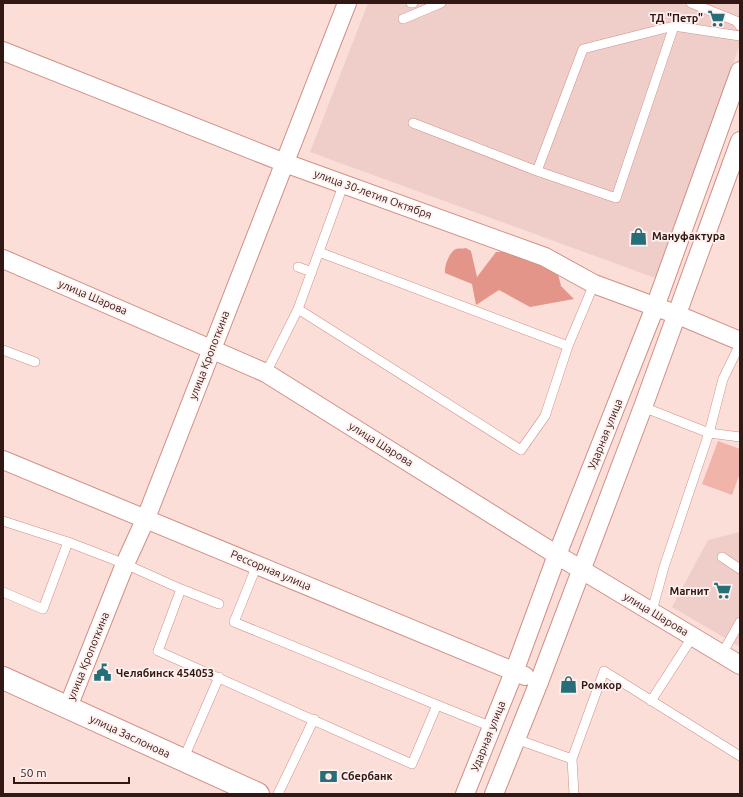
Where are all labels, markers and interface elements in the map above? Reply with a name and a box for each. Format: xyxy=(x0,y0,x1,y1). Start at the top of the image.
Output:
supermarket icon: ТД "Петр" xyxy=(706,8,726,28)
place label: ТД "Петр" xyxy=(650,12,703,24)
street label: улица 30-летия Октября xyxy=(313,167,433,221)
shop icon: Мануфактура xyxy=(629,226,649,246)
place label: Мануфактура xyxy=(652,230,725,242)
street label: улица Шарова xyxy=(57,277,129,317)
street label: улица Кропоткина xyxy=(187,309,231,401)
street label: Ударная улица xyxy=(585,397,625,471)
street label: улица Шарова xyxy=(347,419,415,469)
street label: Рессорная улица xyxy=(229,548,313,592)
supermarket icon: Магнит xyxy=(712,581,732,601)
place label: Магнит xyxy=(670,585,709,597)
street label: улица Шарова xyxy=(621,590,691,638)
street label: улица Кропоткина xyxy=(65,610,111,702)
public building icon: Челябинск 454053 xyxy=(93,663,113,683)
place label: Челябинск 454053 xyxy=(116,667,214,679)
shop icon: Ромкор xyxy=(558,675,578,695)
place label: Ромкор xyxy=(581,679,622,691)
street label: Ударная улица xyxy=(468,699,508,773)
street label: улица Заслонова xyxy=(88,712,172,760)
scale bar xyxy=(14,759,129,785)
text: 50 m xyxy=(20,766,47,779)
bank icon: Сбербанк xyxy=(318,766,338,786)
place label: Сбербанк xyxy=(341,770,394,782)

